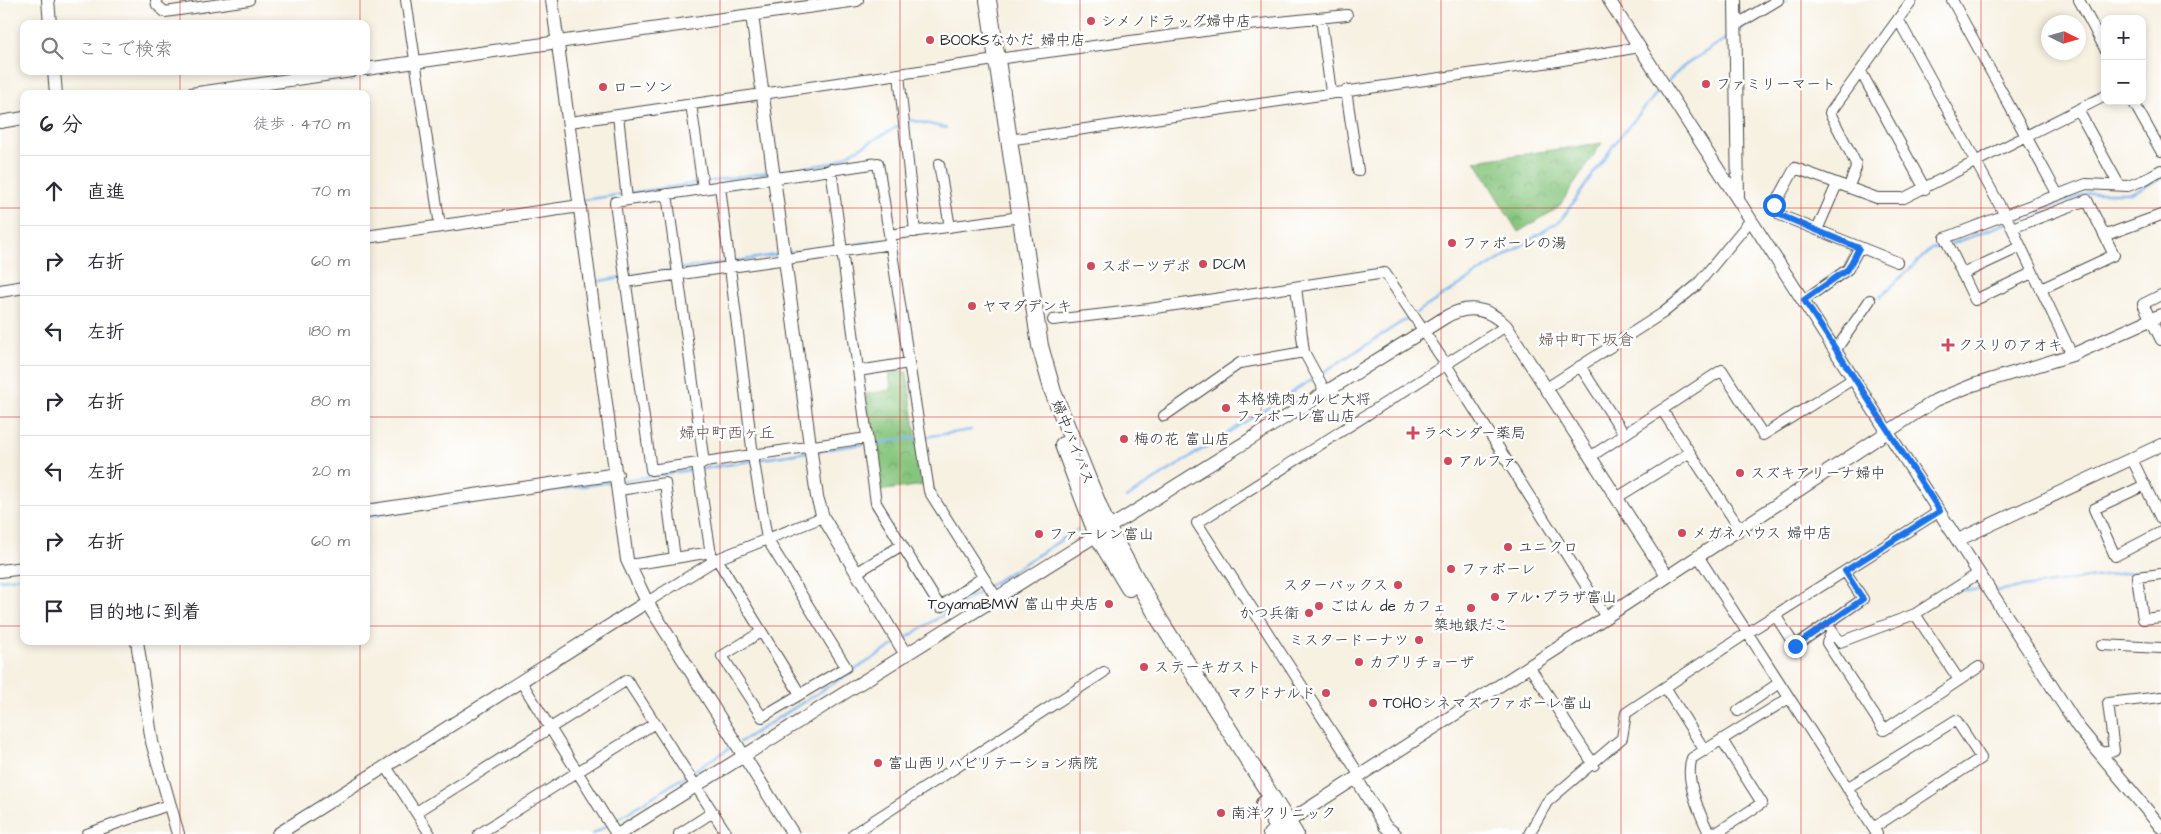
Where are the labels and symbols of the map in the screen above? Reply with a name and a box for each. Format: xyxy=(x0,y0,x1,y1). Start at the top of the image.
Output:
place label: シメノドラッグ婦中店 xyxy=(1101,11,1251,32)
marker: シメノドラッグ婦中店 xyxy=(1085,15,1097,27)
north arrow xyxy=(2041,15,2086,60)
place label: BOOKSなかだ 婦中店 xyxy=(940,30,1086,51)
marker: BOOKSなかだ 婦中店 xyxy=(924,34,936,46)
place label: ファミリーマート xyxy=(1716,74,1836,95)
place label: ローソン xyxy=(613,77,673,98)
marker: ファミリーマート xyxy=(1700,78,1712,90)
marker: ローソン xyxy=(597,81,609,93)
route start xyxy=(1763,194,1786,217)
place label: ファボーレの湯 xyxy=(1462,233,1566,254)
marker: ファボーレの湯 xyxy=(1446,237,1458,249)
place label: DCM xyxy=(1213,254,1246,275)
place label: スポーツデポ xyxy=(1101,256,1191,277)
marker: DCM xyxy=(1197,258,1209,270)
marker: スポーツデポ xyxy=(1085,260,1097,272)
place label: ヤマダデンキ xyxy=(982,296,1072,317)
marker: ヤマダデンキ xyxy=(966,300,978,312)
district label: 婦中町下坂倉 xyxy=(1538,329,1634,351)
place label: クスリのアオキ xyxy=(1958,335,2063,356)
marker: クスリのアオキ xyxy=(1942,339,1954,351)
place label: 本格焼肉カルビ大将 ファボーレ富山店 xyxy=(1236,389,1370,427)
street label: 婦中バイパス xyxy=(1046,397,1099,488)
marker: 本格焼肉カルビ大将 ファボーレ富山店 xyxy=(1220,402,1232,414)
district label: 婦中町西ヶ丘 xyxy=(679,422,775,444)
place label: ラベンダー薬局 xyxy=(1423,423,1526,444)
marker: ラベンダー薬局 xyxy=(1407,427,1419,439)
place label: 梅の花 富山店 xyxy=(1134,429,1230,450)
marker: 梅の花 富山店 xyxy=(1118,433,1130,445)
place label: アルファ xyxy=(1458,451,1517,472)
marker: アルファ xyxy=(1442,455,1454,467)
place label: スズキアリーナ婦中 xyxy=(1750,463,1886,484)
marker: スズキアリーナ婦中 xyxy=(1734,467,1746,479)
place label: メガネハウス 婦中店 xyxy=(1692,523,1832,544)
place label: ファーレン富山 xyxy=(1049,524,1153,545)
marker: メガネハウス 婦中店 xyxy=(1676,527,1688,539)
marker: ファーレン富山 xyxy=(1033,528,1045,540)
place label: ユニクロ xyxy=(1518,537,1578,558)
marker: ユニクロ xyxy=(1502,541,1514,553)
place label: ファボーレ xyxy=(1461,559,1535,580)
marker: ファボーレ xyxy=(1445,563,1457,575)
place label: スターバックス xyxy=(1283,575,1388,596)
marker: スターバックス xyxy=(1392,579,1404,591)
place label: アル･プラザ富山 xyxy=(1505,587,1617,608)
marker: アル･プラザ富山 xyxy=(1489,591,1501,603)
place label: ToyamaBMW 富山中央店 xyxy=(928,594,1099,616)
place label: ごはん de カフェ xyxy=(1329,596,1447,617)
marker: ToyamaBMW 富山中央店 xyxy=(1103,598,1115,610)
marker: ごはん de カフェ xyxy=(1313,600,1325,612)
marker: 築地銀だこ xyxy=(1465,602,1477,614)
place label: かつ兵衛 xyxy=(1239,603,1299,624)
marker: かつ兵衛 xyxy=(1303,607,1315,619)
place label: 築地銀だこ xyxy=(1433,615,1509,636)
place label: ミスタードーナツ xyxy=(1289,630,1409,651)
marker: ミスタードーナツ xyxy=(1413,634,1425,646)
route end xyxy=(1784,635,1807,658)
place label: カプリチョーザ xyxy=(1369,652,1475,673)
marker: カプリチョーザ xyxy=(1353,656,1365,668)
place label: ステーキガスト xyxy=(1154,657,1261,678)
marker: ステーキガスト xyxy=(1138,661,1150,673)
place label: マクドナルド xyxy=(1227,683,1316,704)
marker: マクドナルド xyxy=(1320,687,1332,699)
place label: TOHOシネマズ ファボーレ富山 xyxy=(1383,693,1592,714)
marker: TOHOシネマズ ファボーレ富山 xyxy=(1367,697,1379,709)
place label: 富山西リハビリテーション病院 xyxy=(888,753,1098,774)
marker: 富山西リハビリテーション病院 xyxy=(872,757,884,769)
place label: 南洋クリニック xyxy=(1231,803,1336,824)
marker: 南洋クリニック xyxy=(1215,807,1227,819)

